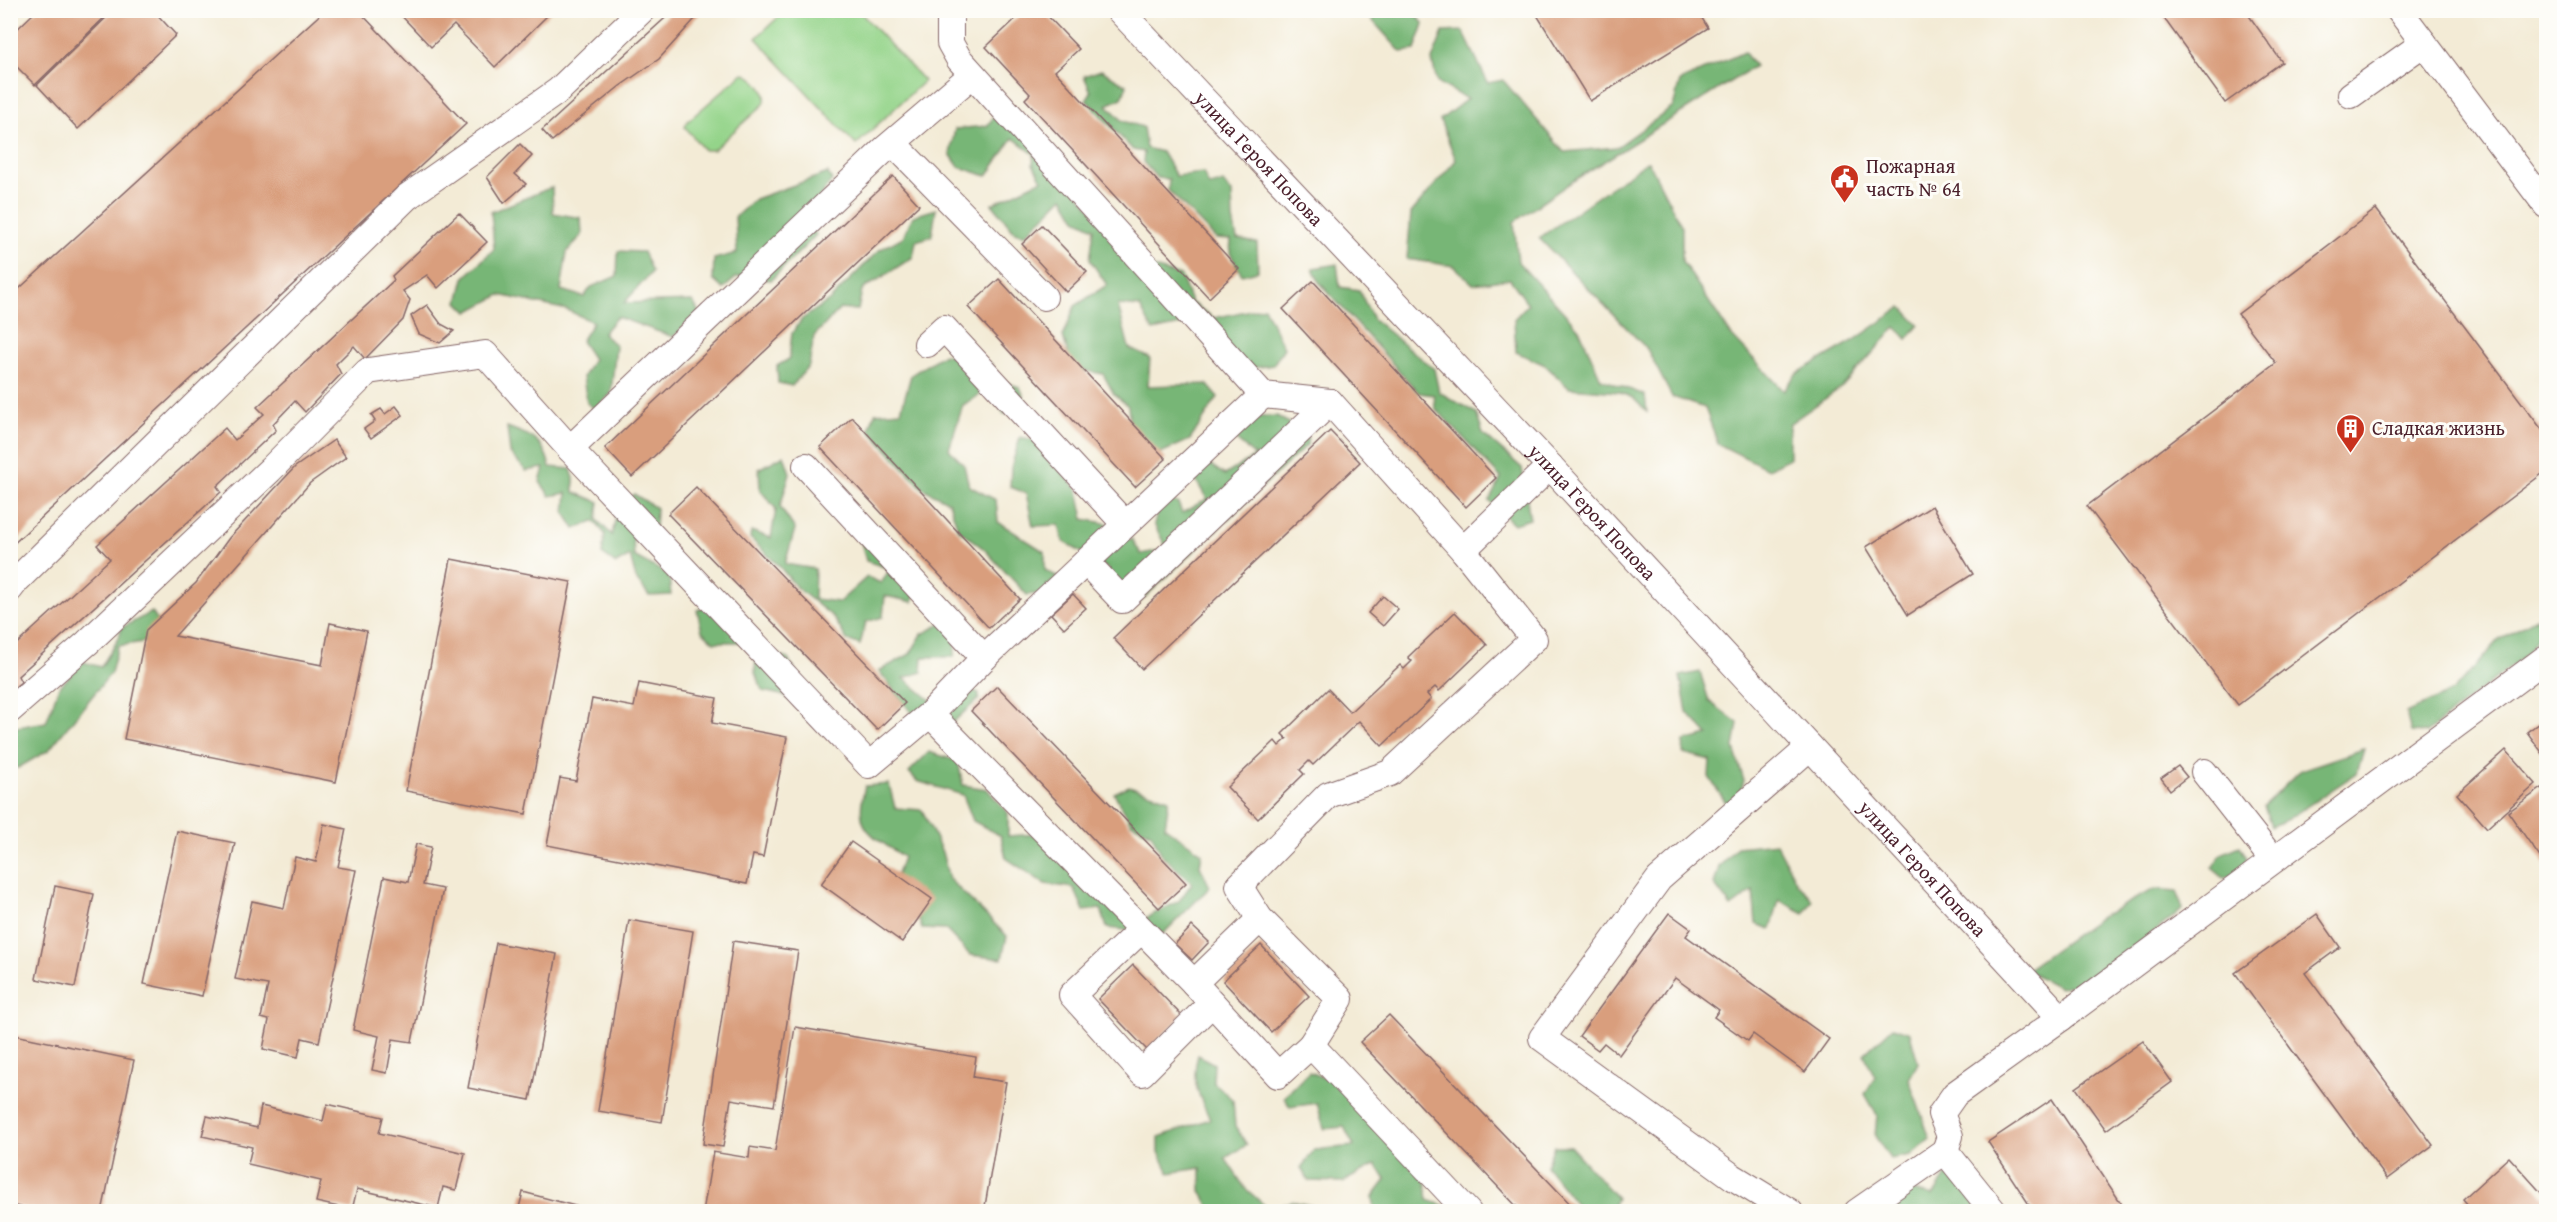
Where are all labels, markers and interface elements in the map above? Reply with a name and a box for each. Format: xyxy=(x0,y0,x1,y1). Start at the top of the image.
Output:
street label: улица Героя Попова xyxy=(1187,83,1331,233)
place label: Пожарная часть № 64 xyxy=(1866,151,1961,203)
public building icon: Пожарная часть № 64 xyxy=(1829,162,1861,204)
building icon: Сладкая жизнь xyxy=(2335,412,2367,454)
place label: Сладкая жизнь xyxy=(2372,413,2505,442)
street label: улица Героя Попова xyxy=(1521,436,1664,587)
street label: улица Героя Попова xyxy=(1852,793,1994,943)

